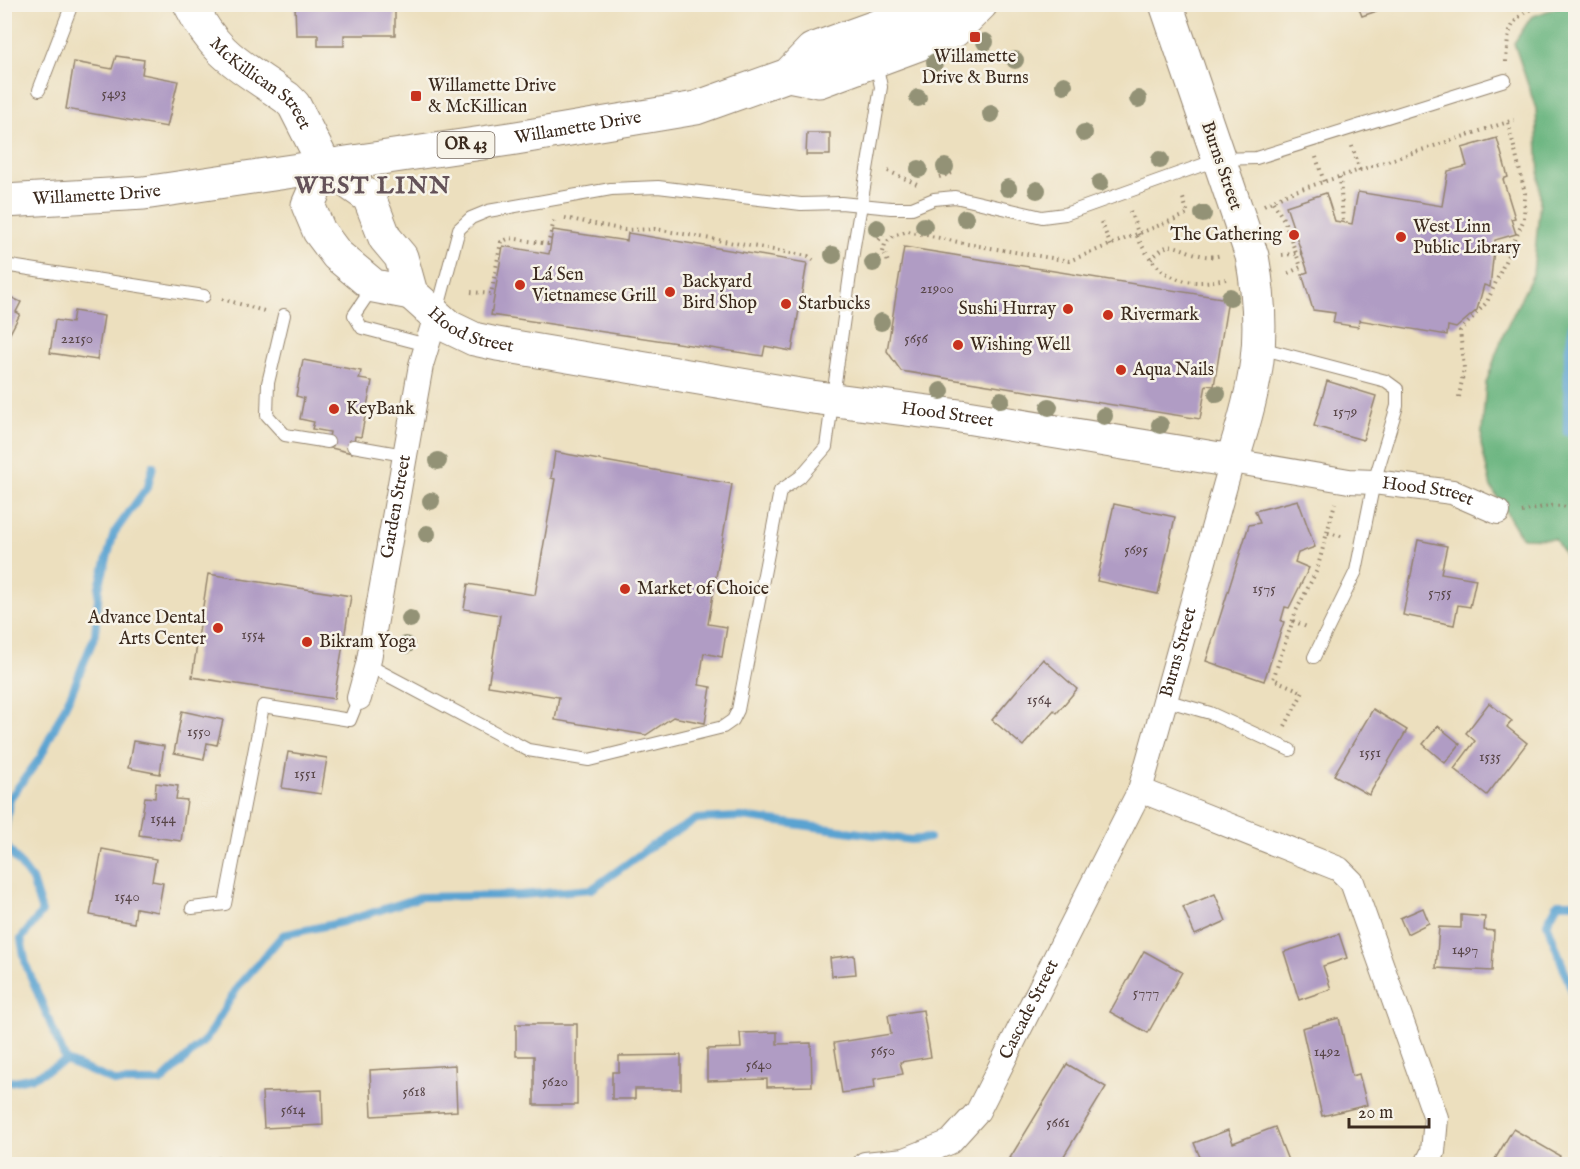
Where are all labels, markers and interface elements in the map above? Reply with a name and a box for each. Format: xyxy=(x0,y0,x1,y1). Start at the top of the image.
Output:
marker: Willamette Drive & Burns xyxy=(968,30,982,44)
street label: McKillican Street xyxy=(204,33,316,134)
place label: Willamette Drive & Burns xyxy=(921,46,1029,90)
place label: Willamette Drive & McKillican xyxy=(428,75,556,119)
house number: 5493 xyxy=(102,84,126,103)
marker: Willamette Drive & McKillican xyxy=(409,89,423,103)
street label: Willamette Drive xyxy=(513,106,643,150)
street label: Burns Street xyxy=(1195,119,1247,213)
road number: OR 43 xyxy=(438,132,494,158)
district label: WEST LINN xyxy=(294,171,451,202)
street label: Willamette Drive xyxy=(32,179,162,211)
place label: West Linn Public Library xyxy=(1413,216,1521,260)
place label: The Gathering xyxy=(1170,224,1282,247)
marker: The Gathering xyxy=(1287,228,1301,242)
marker: West Linn Public Library xyxy=(1394,230,1408,244)
place label: Lá Sen Vietnamese Grill xyxy=(531,264,657,308)
place label: Backyard Bird Shop xyxy=(682,271,757,315)
marker: Lá Sen Vietnamese Grill xyxy=(513,278,527,292)
house number: 21900 xyxy=(920,279,954,298)
marker: Backyard Bird Shop xyxy=(663,285,677,299)
place label: Starbucks xyxy=(798,293,870,316)
marker: Starbucks xyxy=(779,297,793,311)
place label: Sushi Hurray xyxy=(959,298,1056,321)
street label: Hood Street xyxy=(423,302,515,358)
marker: Sushi Hurray xyxy=(1061,302,1075,316)
place label: Rivermark xyxy=(1120,304,1199,327)
marker: Rivermark xyxy=(1101,308,1115,322)
house number: 22150 xyxy=(61,329,93,348)
house number: 5656 xyxy=(904,329,928,348)
place label: Wishing Well xyxy=(970,334,1070,357)
marker: Wishing Well xyxy=(951,338,965,352)
place label: Aqua Nails xyxy=(1132,359,1214,382)
marker: Aqua Nails xyxy=(1114,363,1128,377)
street label: Hood Street xyxy=(900,397,995,433)
place label: KeyBank xyxy=(346,398,415,421)
marker: KeyBank xyxy=(327,402,341,416)
house number: 1579 xyxy=(1333,402,1357,421)
street label: Garden Street xyxy=(376,453,416,560)
street label: Hood Street xyxy=(1381,472,1477,512)
house number: 5695 xyxy=(1124,540,1148,559)
place label: Market of Choice xyxy=(637,578,769,601)
house number: 1575 xyxy=(1252,579,1276,598)
marker: Market of Choice xyxy=(618,582,632,596)
house number: 5755 xyxy=(1428,583,1452,602)
street label: Burns Street xyxy=(1155,605,1202,700)
place label: Advance Dental Arts Center xyxy=(87,607,206,651)
marker: Advance Dental Arts Center xyxy=(211,621,225,635)
house number: 1554 xyxy=(241,625,266,644)
place label: Bikram Yoga xyxy=(319,631,416,654)
marker: Bikram Yoga xyxy=(300,635,314,649)
house number: 1564 xyxy=(1027,690,1052,709)
house number: 1550 xyxy=(187,722,211,741)
house number: 1551 xyxy=(1359,743,1381,762)
house number: 1535 xyxy=(1479,747,1502,766)
house number: 1551 xyxy=(294,764,316,783)
house number: 1544 xyxy=(150,809,176,828)
house number: 1540 xyxy=(114,887,140,906)
house number: 1497 xyxy=(1452,940,1478,959)
street label: Cascade Street xyxy=(994,956,1064,1063)
house number: 5777 xyxy=(1133,983,1159,1002)
house number: 5650 xyxy=(871,1041,895,1060)
house number: 1492 xyxy=(1314,1042,1340,1061)
house number: 5640 xyxy=(746,1055,772,1074)
house number: 5620 xyxy=(542,1072,568,1091)
house number: 5618 xyxy=(402,1082,426,1101)
scale bar xyxy=(1349,1091,1428,1129)
house number: 5614 xyxy=(281,1100,306,1119)
text: 20 m xyxy=(1358,1102,1393,1125)
house number: 5661 xyxy=(1046,1113,1070,1132)

